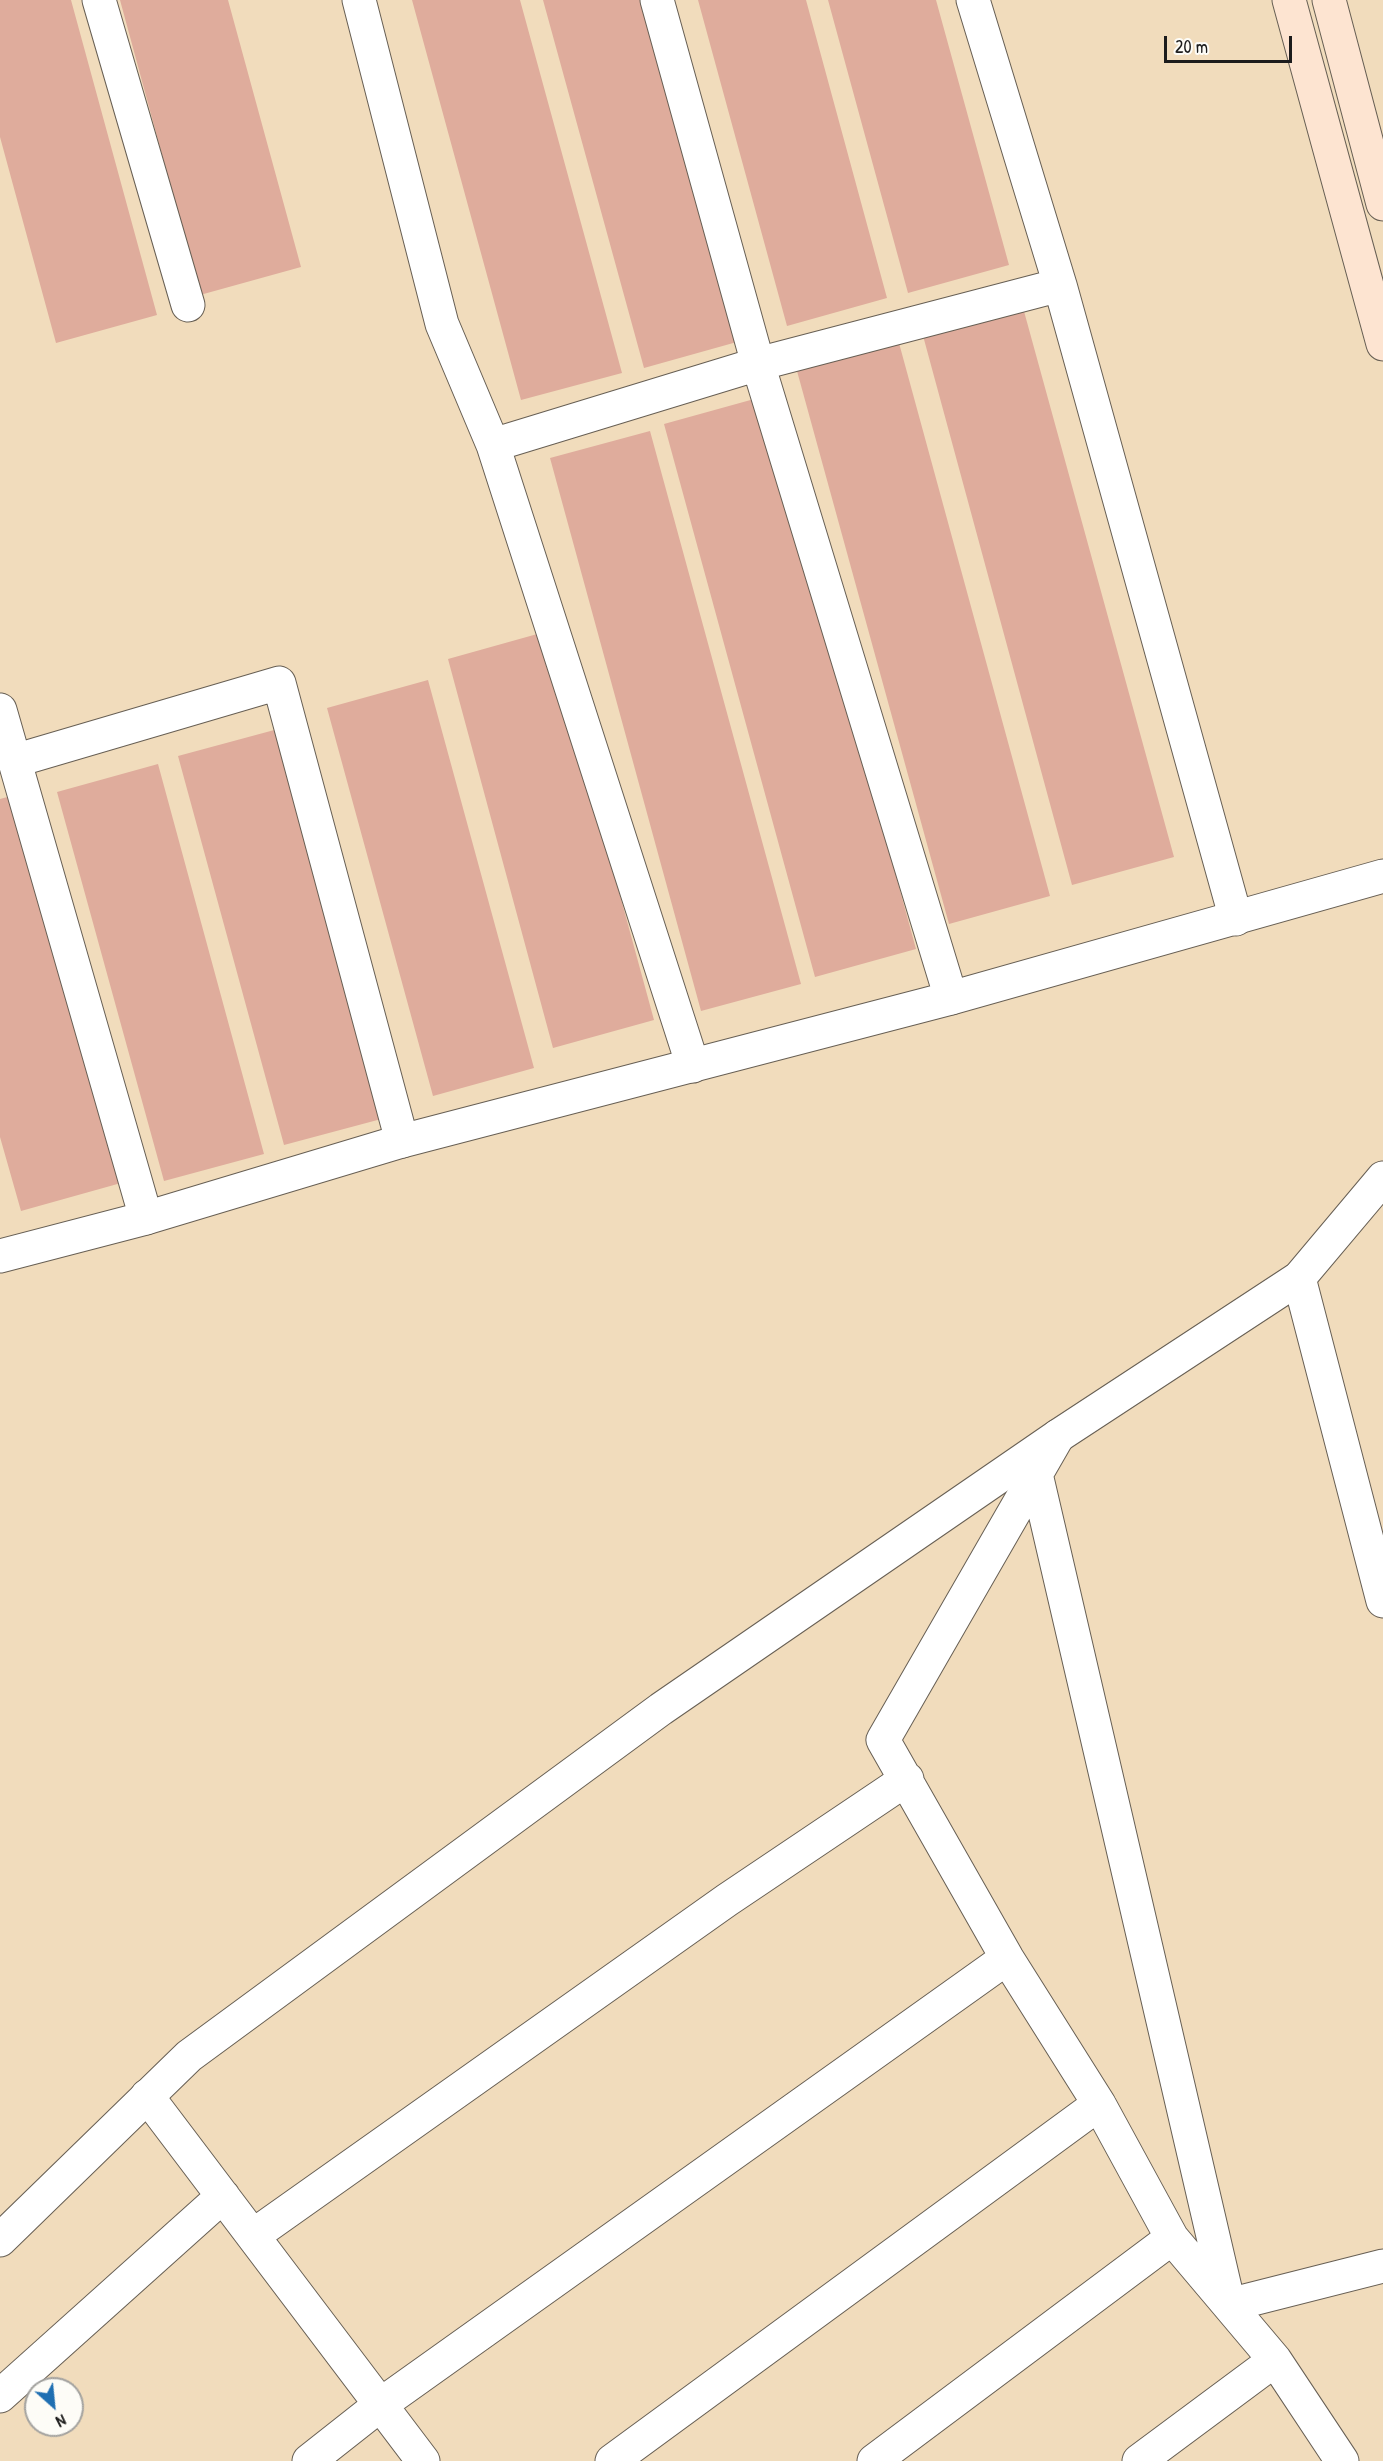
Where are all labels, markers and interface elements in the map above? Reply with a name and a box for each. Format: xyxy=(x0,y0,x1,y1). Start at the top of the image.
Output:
scale bar xyxy=(1167,24,1294,62)
text: 20 m xyxy=(1175,34,1208,59)
north arrow xyxy=(24,2377,84,2437)
text: N xyxy=(52,2410,70,2433)

